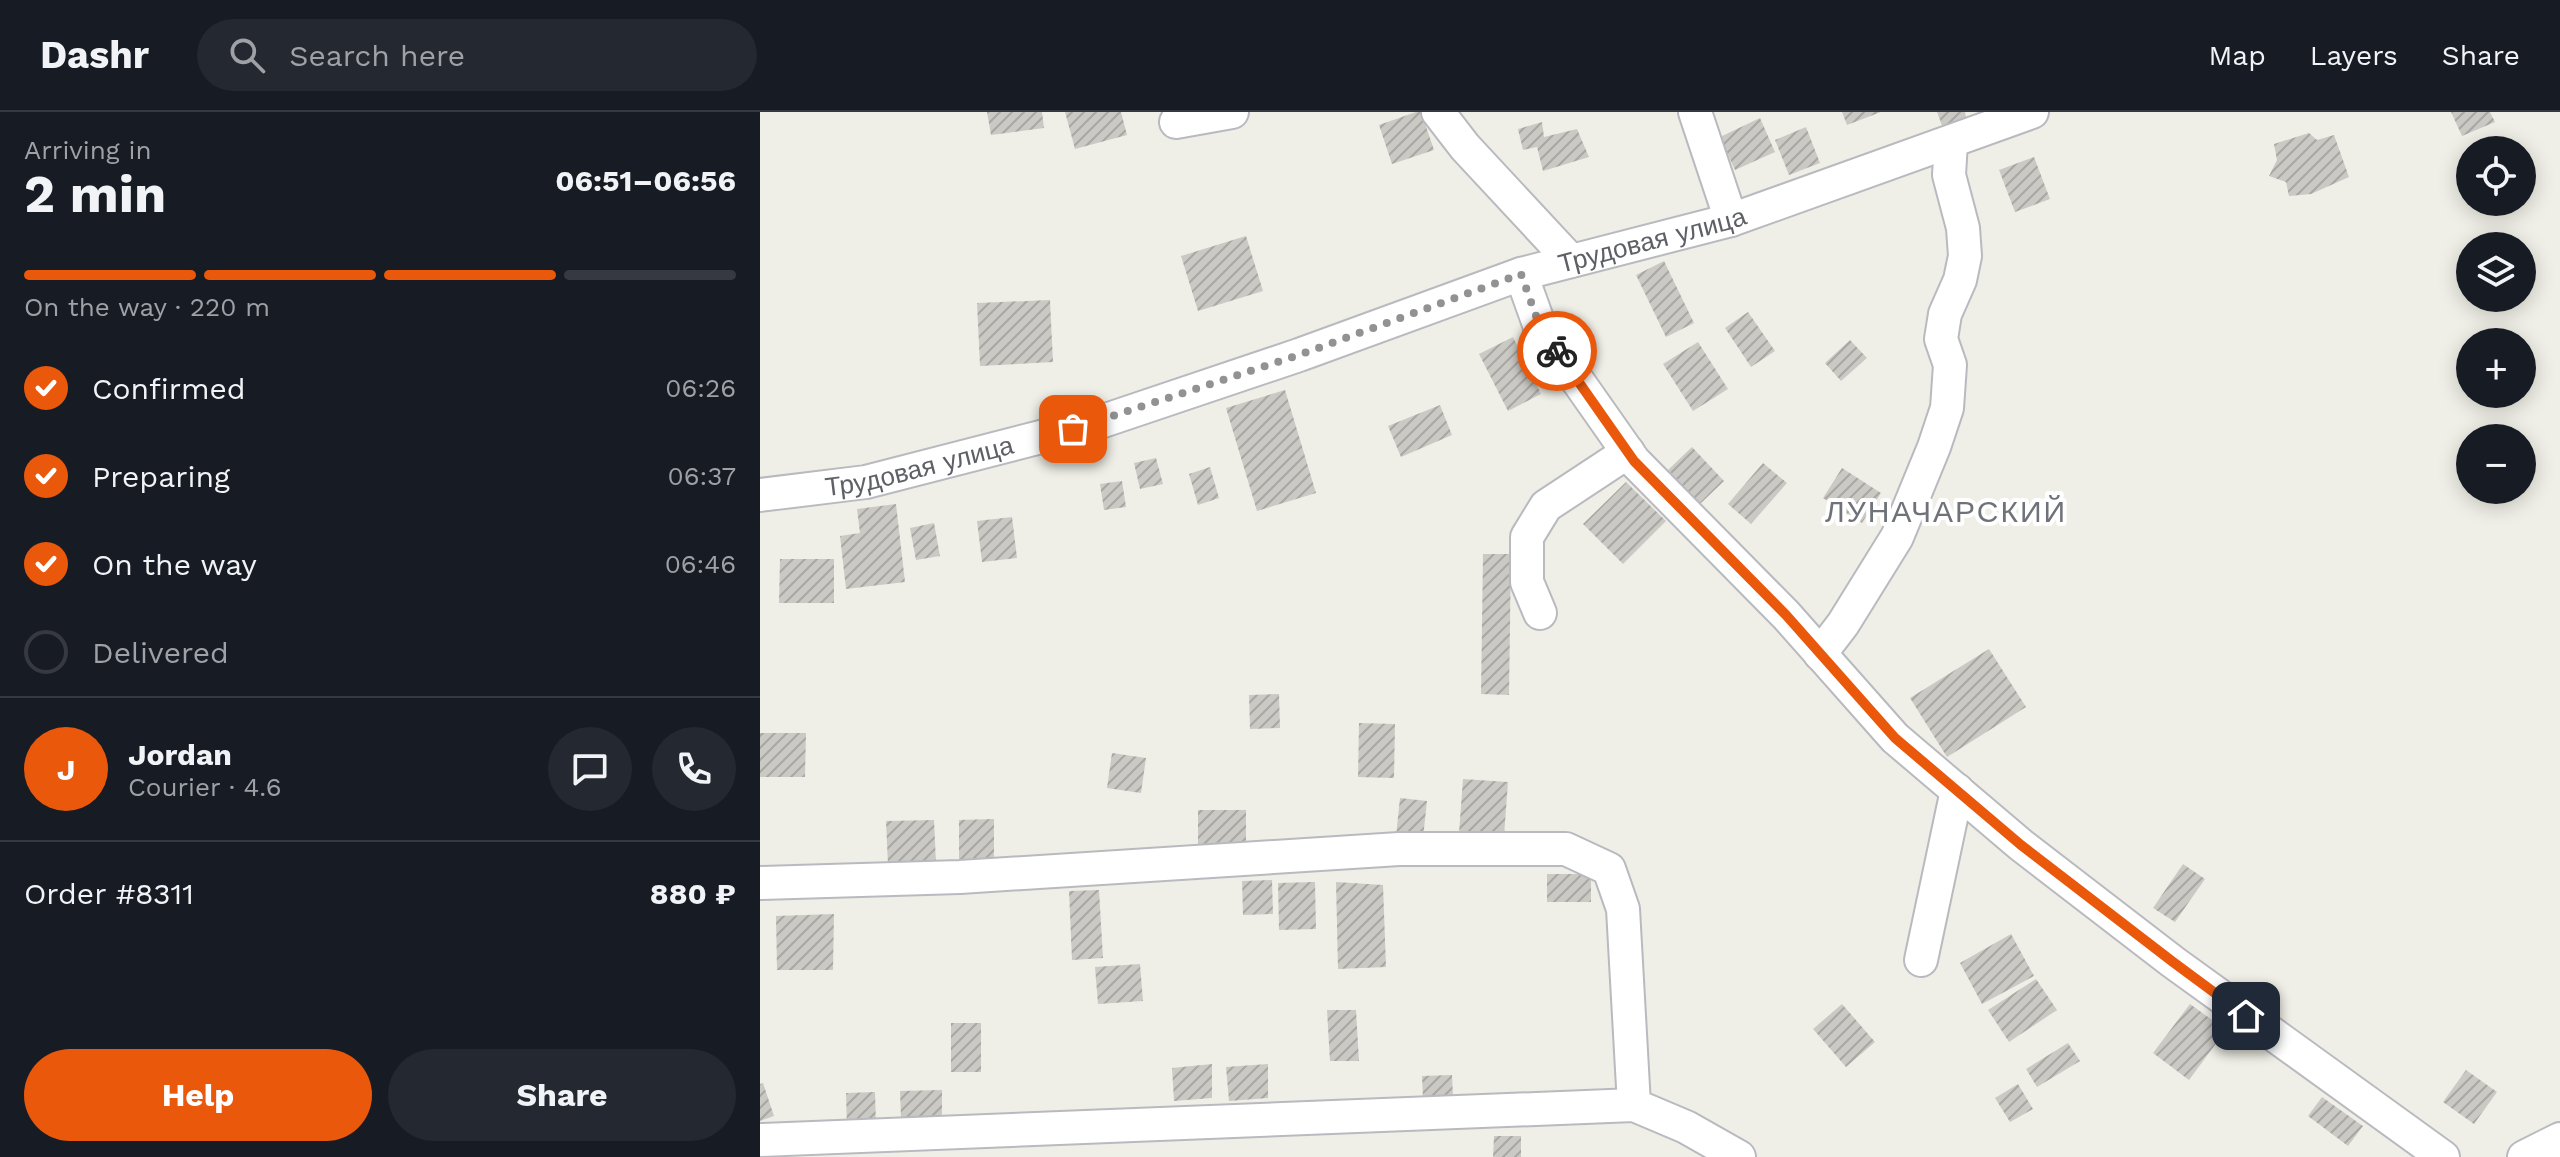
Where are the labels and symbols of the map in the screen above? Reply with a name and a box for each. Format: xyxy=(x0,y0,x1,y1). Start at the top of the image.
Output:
street label: Трудовая улица xyxy=(1555,201,1751,279)
courier xyxy=(1517,311,1597,391)
pin xyxy=(1039,395,1107,463)
street label: Трудовая улица xyxy=(823,430,1017,502)
district label: ЛУНАЧАРСКИЙ xyxy=(1825,494,2067,529)
pin xyxy=(2212,982,2280,1050)

